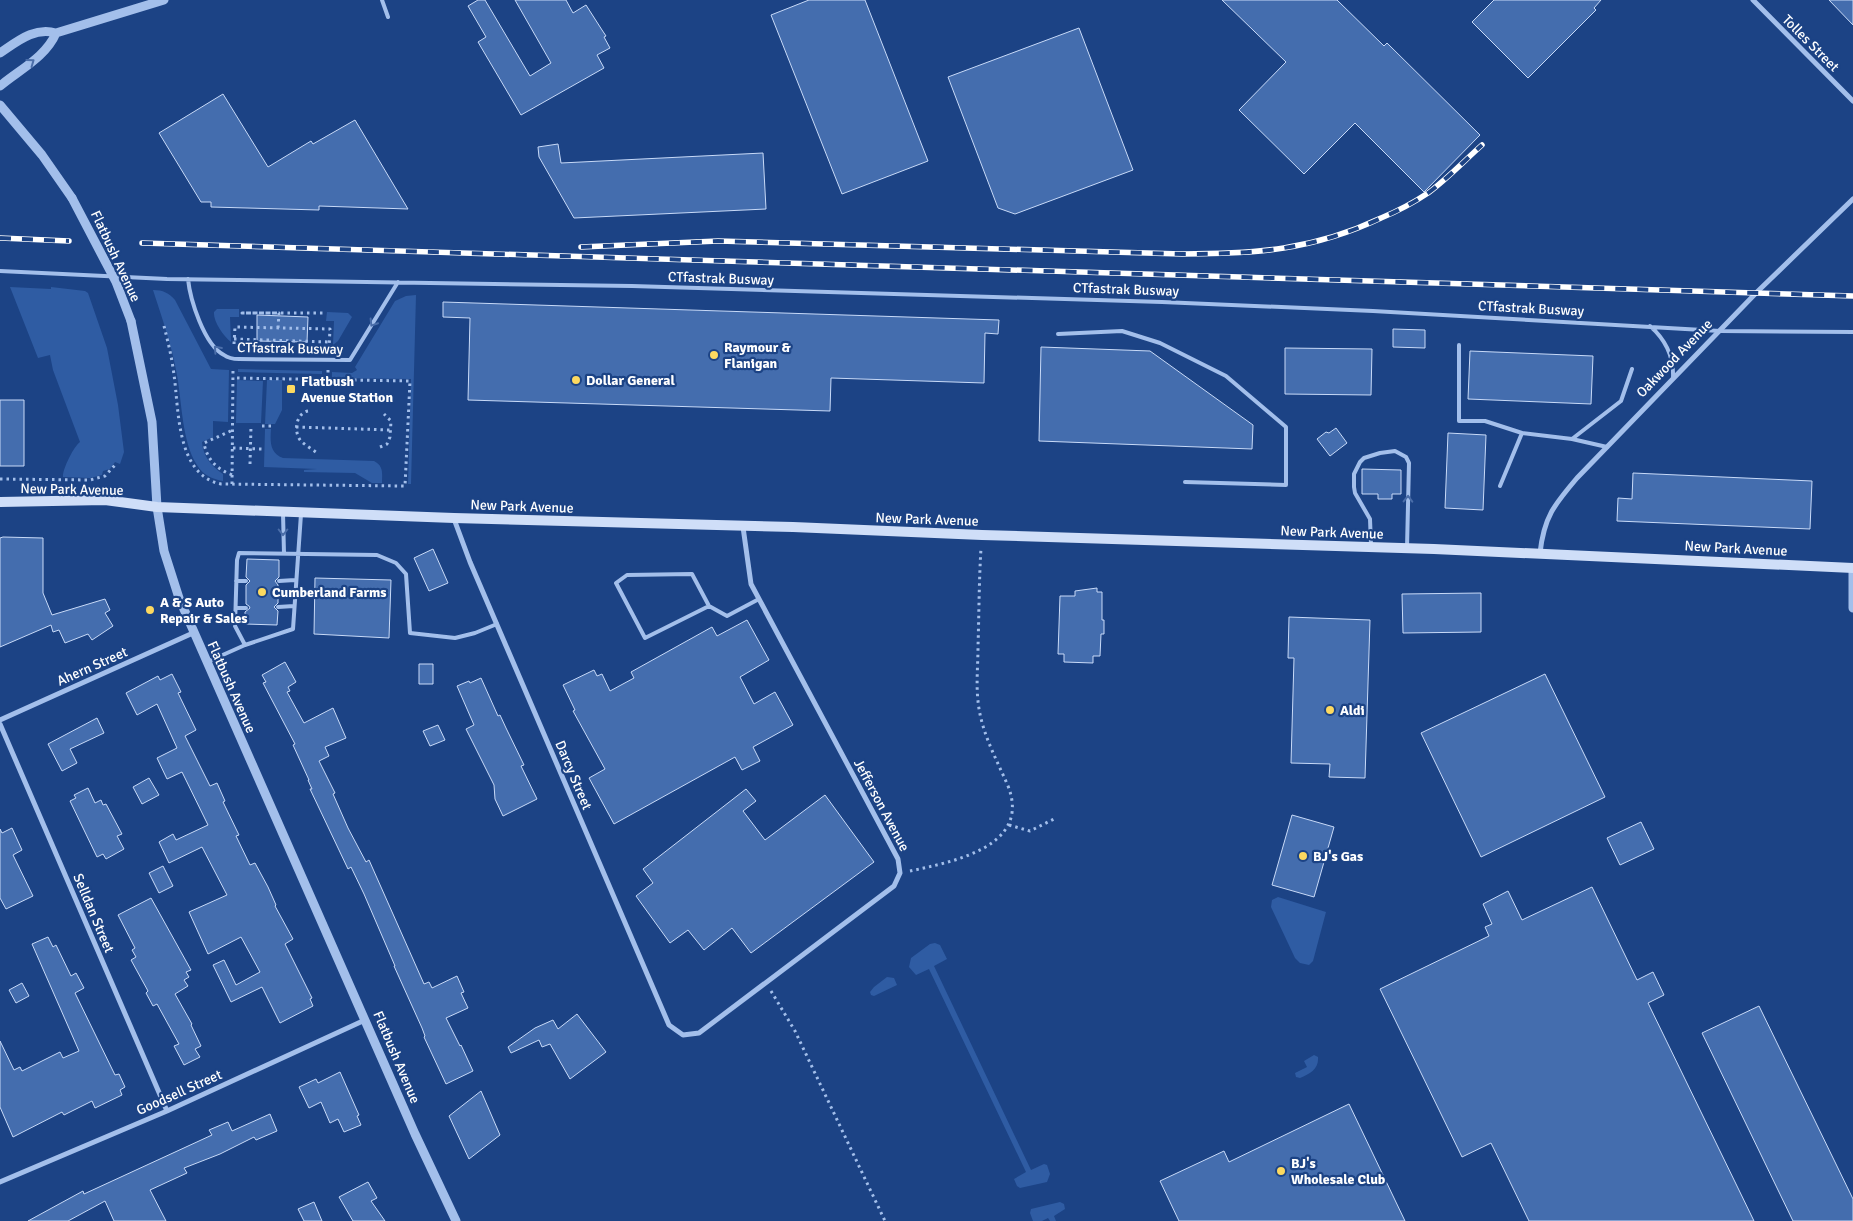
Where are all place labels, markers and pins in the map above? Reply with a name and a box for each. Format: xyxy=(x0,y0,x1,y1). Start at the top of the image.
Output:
place label: Raymour & Flanigan xyxy=(724,339,791,372)
marker: Raymour & Flanigan xyxy=(708,349,720,361)
place label: Dollar General xyxy=(586,372,675,389)
place label: Flatbush Avenue Station xyxy=(301,373,393,406)
marker: Dollar General xyxy=(570,374,582,386)
marker: Flatbush Avenue Station xyxy=(285,383,297,395)
place label: Cumberland Farms xyxy=(272,584,387,601)
marker: Cumberland Farms xyxy=(256,586,268,598)
place label: A & S Auto Repair & Sales xyxy=(160,594,248,627)
marker: A & S Auto Repair & Sales xyxy=(144,604,156,616)
place label: Aldi xyxy=(1340,702,1365,719)
marker: Aldi xyxy=(1324,704,1336,716)
place label: BJ's Gas xyxy=(1313,848,1363,865)
marker: BJ's Gas xyxy=(1297,850,1309,862)
place label: BJ's Wholesale Club xyxy=(1291,1155,1386,1188)
marker: BJ's Wholesale Club xyxy=(1275,1165,1287,1177)

